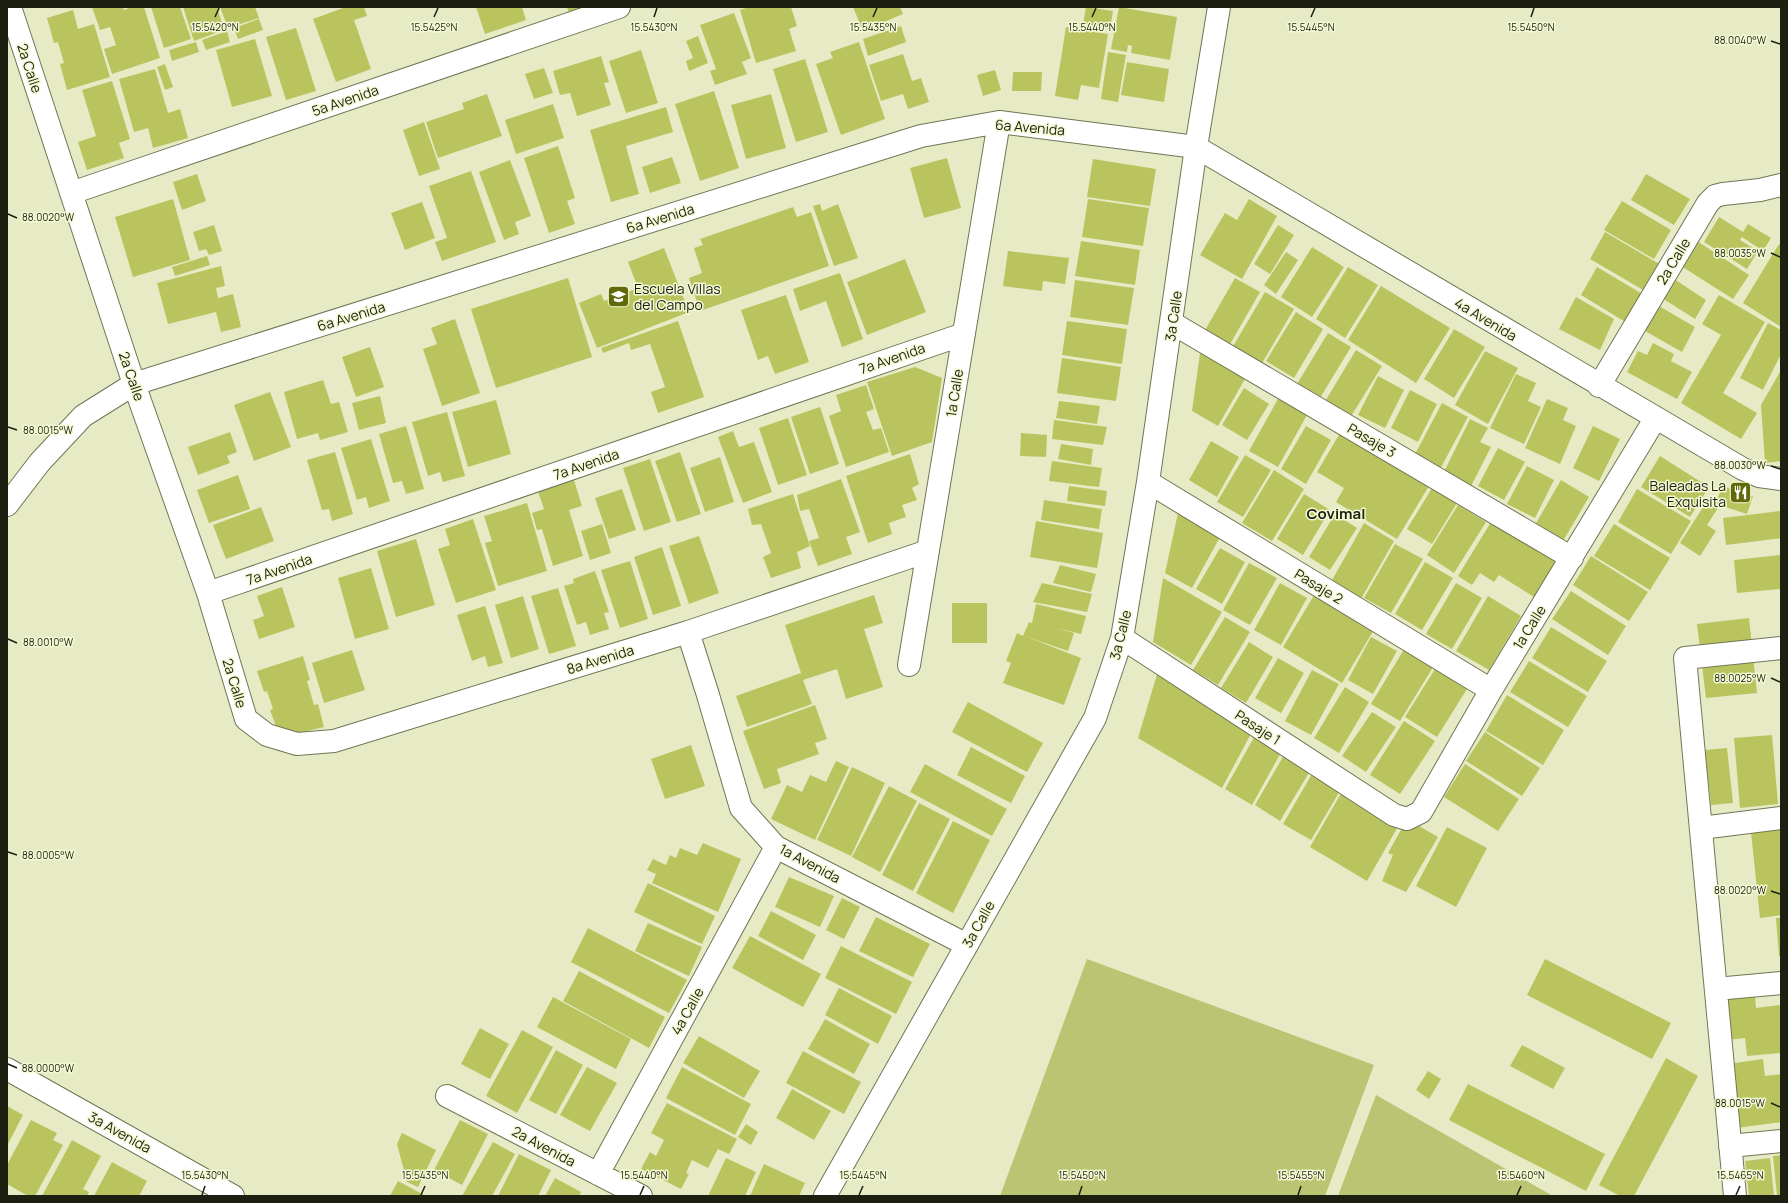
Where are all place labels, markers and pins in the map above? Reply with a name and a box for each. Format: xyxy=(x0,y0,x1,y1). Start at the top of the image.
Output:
place label: Escuela Villas del Campo xyxy=(634,279,721,314)
school or university icon: Escuela Villas del Campo xyxy=(605,283,631,309)
place label: Baleadas La Exquisita xyxy=(1649,476,1726,511)
restaurant icon: Baleadas La Exquisita xyxy=(1728,480,1754,506)

